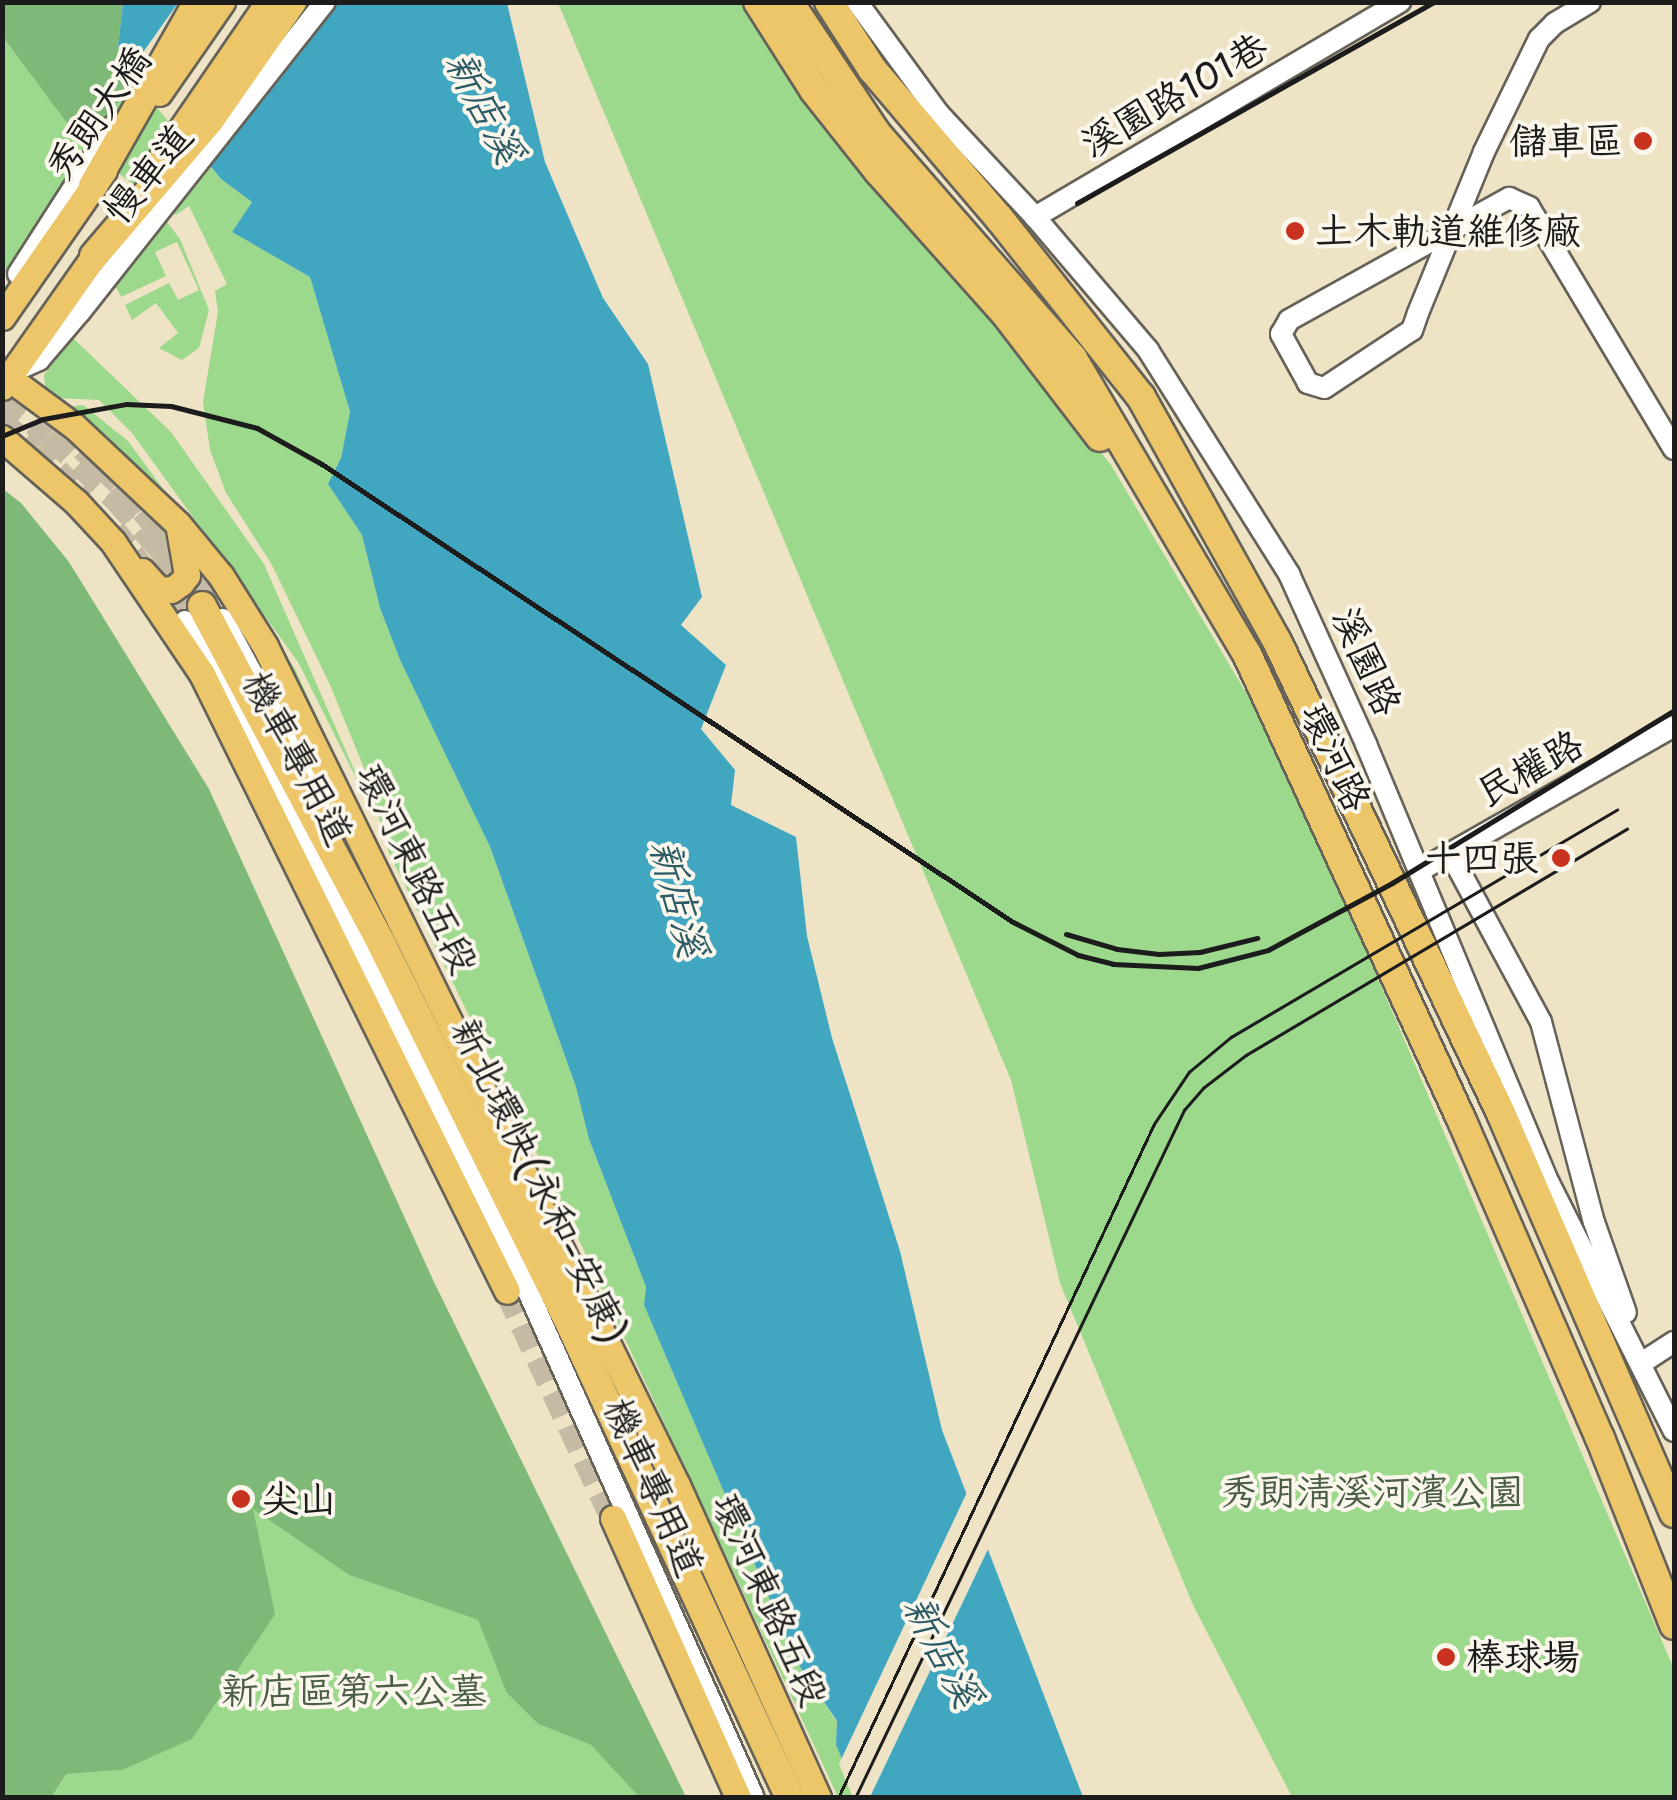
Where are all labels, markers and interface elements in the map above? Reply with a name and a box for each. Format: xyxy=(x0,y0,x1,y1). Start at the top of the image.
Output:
street label: 溪園路101巷 xyxy=(1072,23,1276,167)
street label: 秀朗大橋 xyxy=(36,38,160,188)
water label: 新店溪 xyxy=(436,43,534,171)
street label: 慢車道 xyxy=(94,114,202,232)
place label: 儲車區 xyxy=(1509,118,1623,164)
marker: 儲車區 xyxy=(1632,130,1654,152)
place label: 土木軌道維修廠 xyxy=(1315,208,1581,254)
marker: 土木軌道維修廠 xyxy=(1284,220,1306,242)
street label: 溪園路 xyxy=(1323,600,1411,722)
street label: 機車專用道 xyxy=(233,663,363,853)
street label: 環河路 xyxy=(1291,696,1381,818)
street label: 民權路 xyxy=(1469,720,1591,816)
street label: 環河東路五段 xyxy=(347,757,487,981)
water label: 新店溪 xyxy=(640,834,718,962)
place label: 十四張 xyxy=(1424,835,1538,881)
marker: 十四張 xyxy=(1548,845,1574,871)
street label: 新北環快(永和-安康) xyxy=(442,1011,638,1349)
street label: 機車專用道 xyxy=(595,1391,713,1583)
park label: 秀朗清溪河濱公園 xyxy=(1220,1469,1524,1515)
place label: 尖山 xyxy=(261,1476,337,1522)
street label: 環河東路五段 xyxy=(703,1487,837,1713)
marker: 尖山 xyxy=(230,1488,252,1510)
water label: 新店溪 xyxy=(894,1587,992,1715)
place label: 棒球場 xyxy=(1466,1634,1580,1680)
marker: 棒球場 xyxy=(1435,1646,1457,1668)
park label: 新店區第六公墓 xyxy=(221,1668,487,1714)

